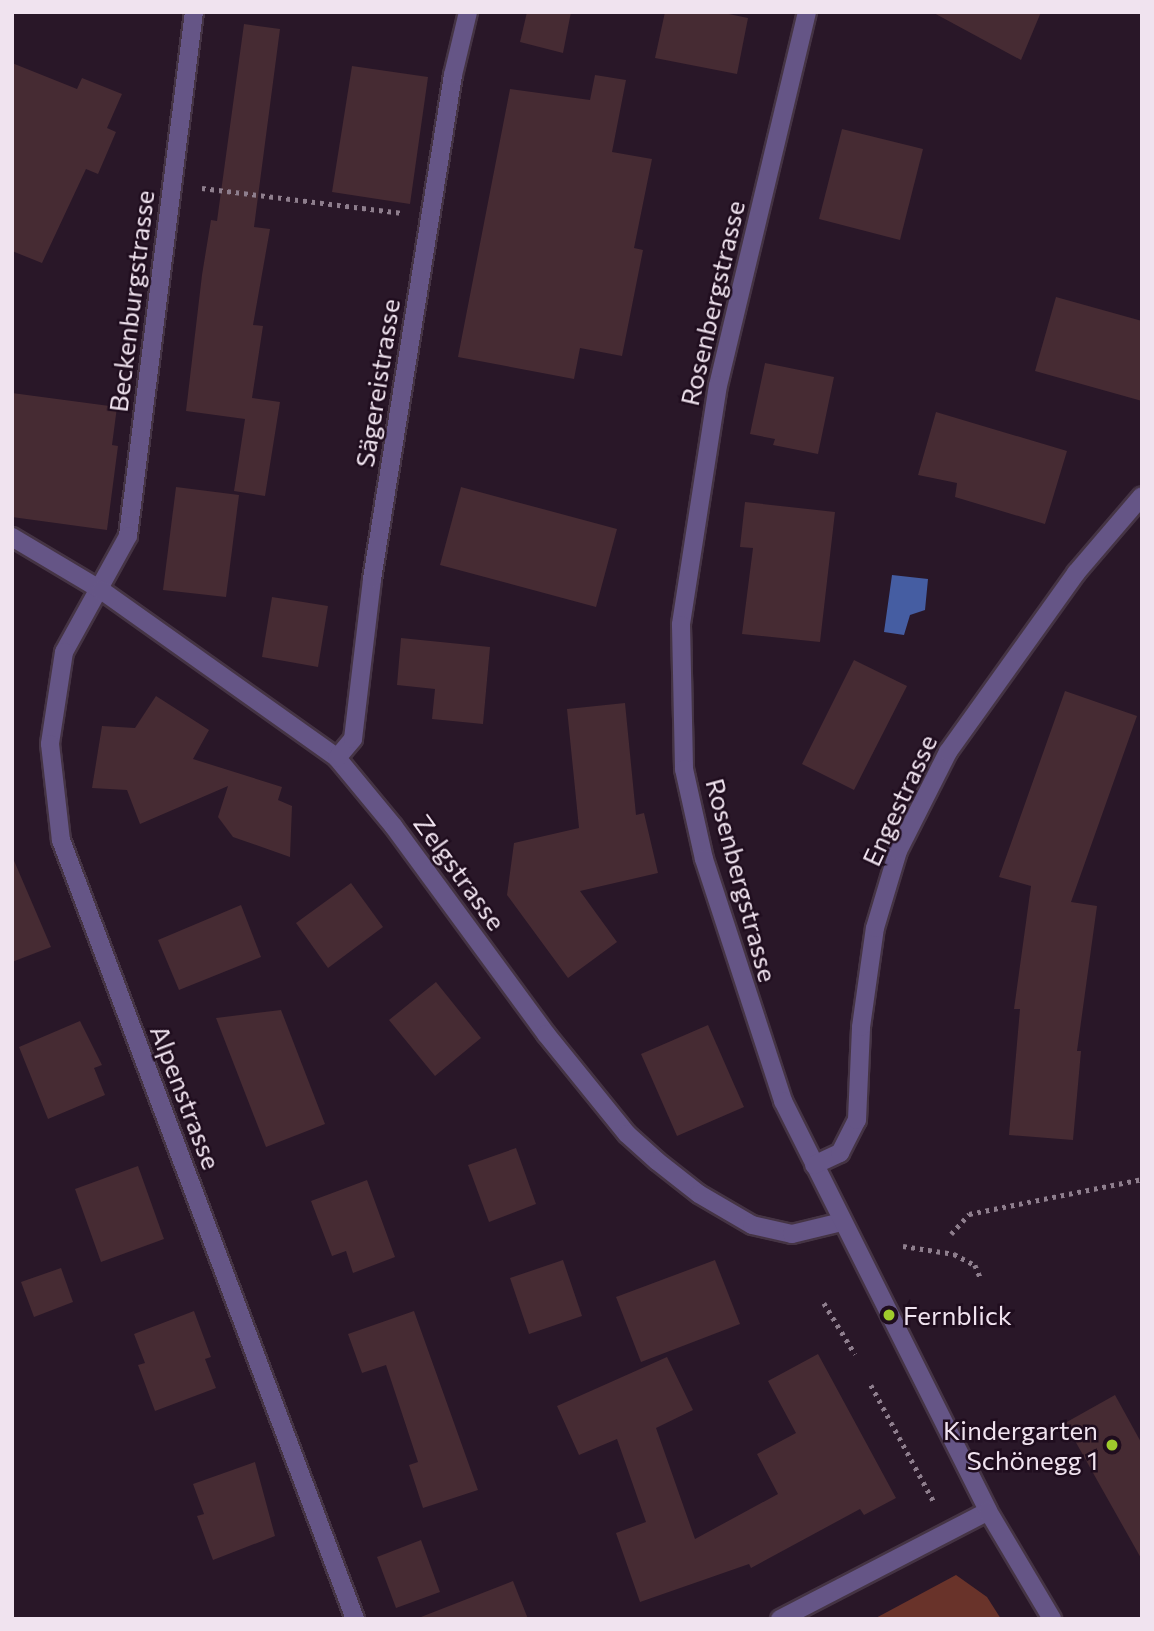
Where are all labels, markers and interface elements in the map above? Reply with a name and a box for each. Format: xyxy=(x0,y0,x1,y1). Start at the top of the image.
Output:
street label: Beckenburgstrasse xyxy=(102,188,160,414)
street label: Rosenbergstrasse xyxy=(673,198,751,408)
street label: Sägereistrasse xyxy=(348,297,406,469)
street label: Engestrasse xyxy=(855,729,943,871)
street label: Rosenbergstrasse xyxy=(700,775,784,985)
street label: Zelgstrasse xyxy=(408,808,512,936)
street label: Alpenstrasse xyxy=(144,1020,228,1174)
place label: Fernblick xyxy=(903,1299,1012,1331)
marker: Fernblick xyxy=(881,1307,897,1323)
place label: Kindergarten Schönegg 1 xyxy=(943,1414,1098,1476)
marker: Kindergarten Schönegg 1 xyxy=(1104,1437,1120,1453)

